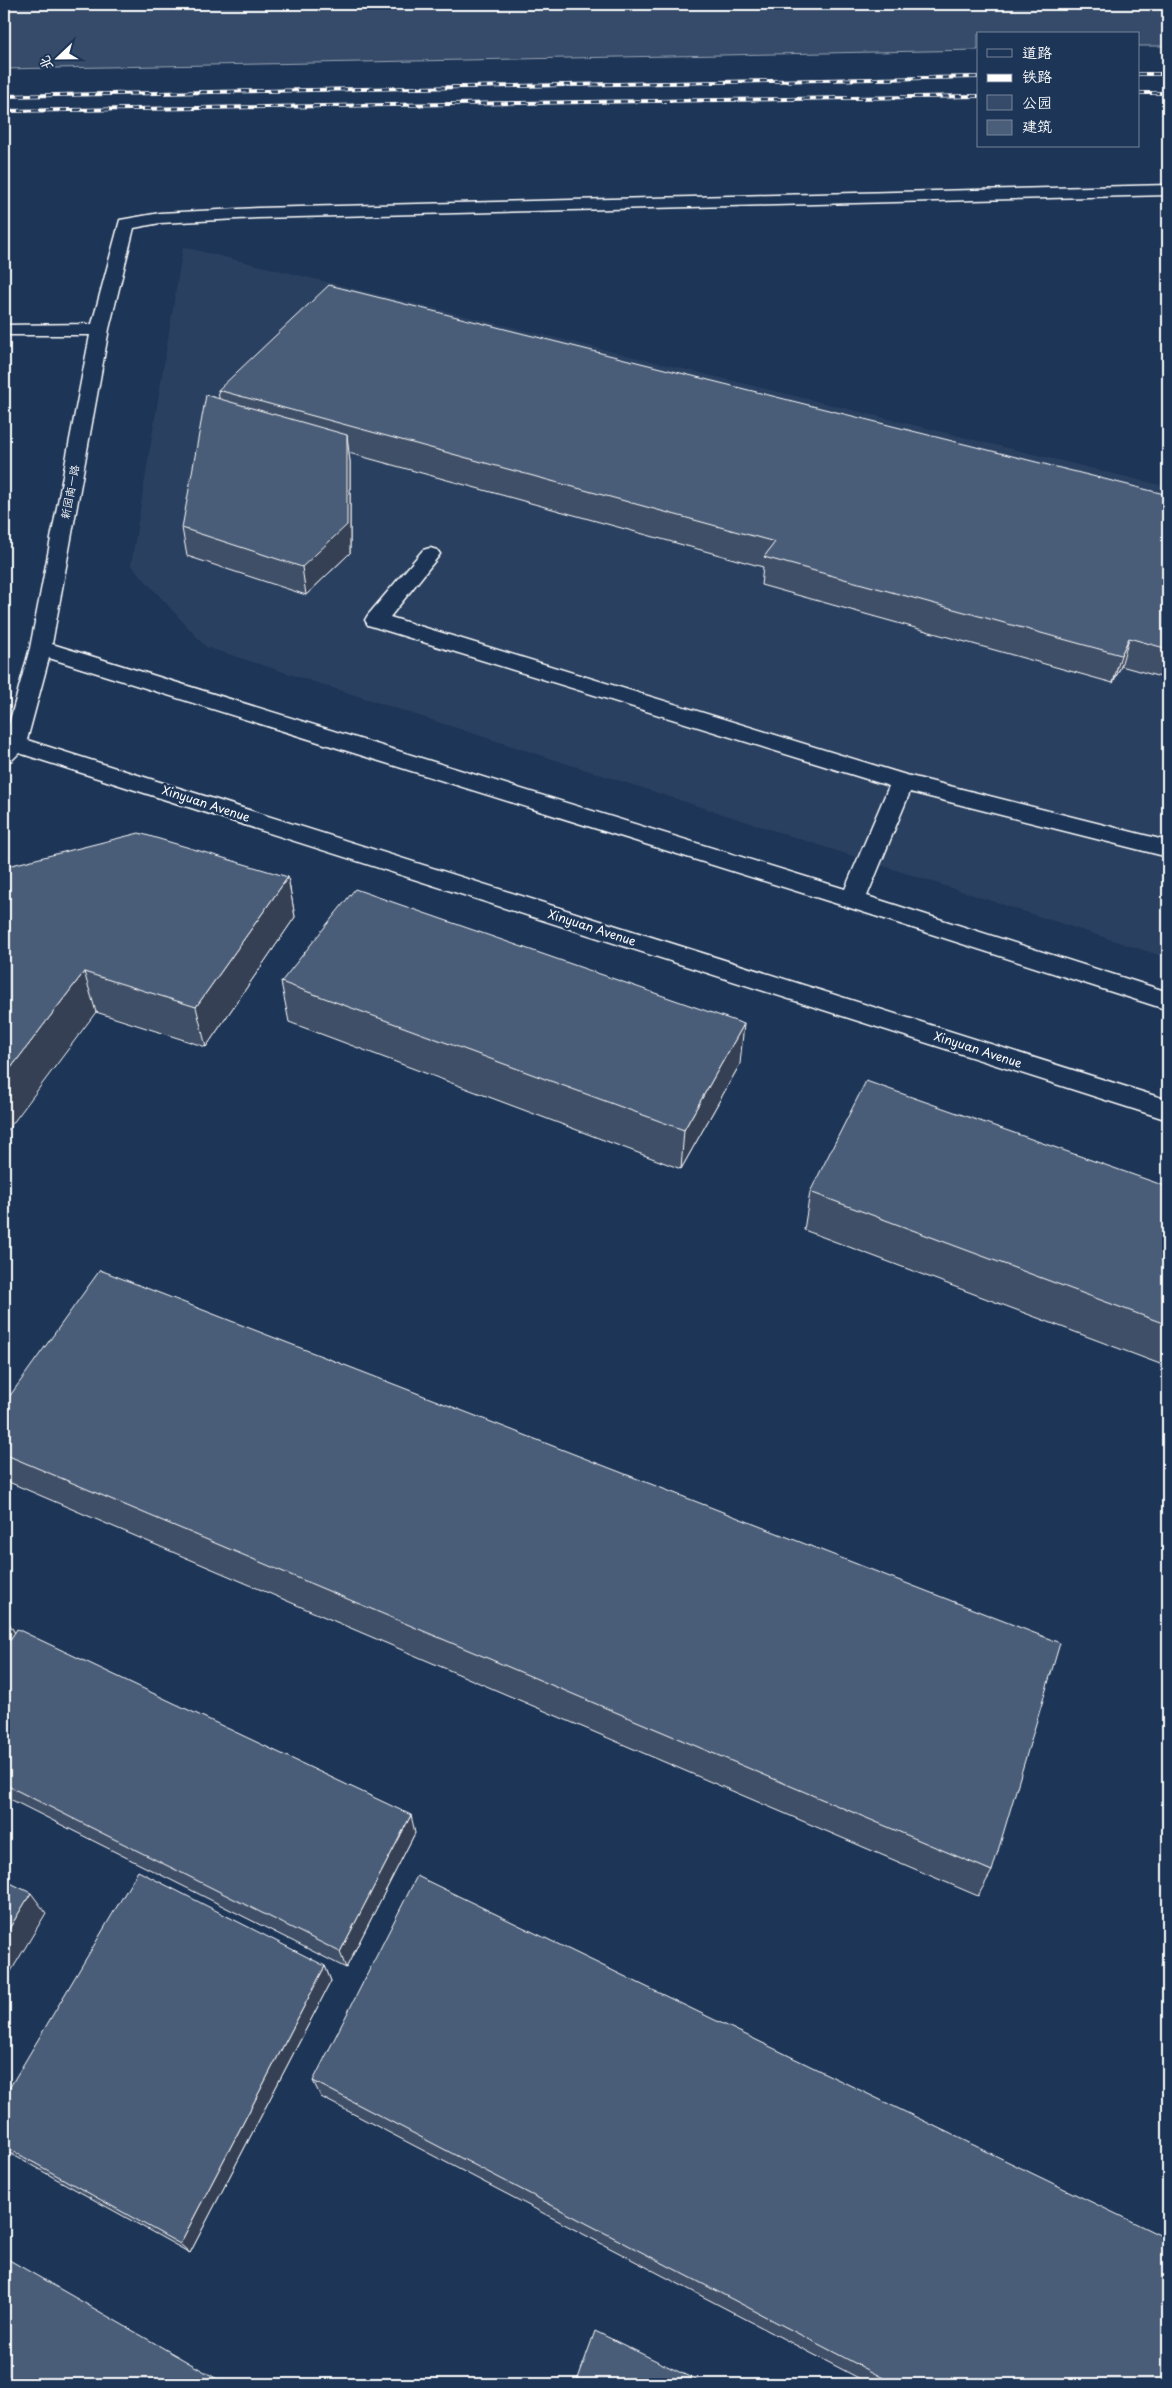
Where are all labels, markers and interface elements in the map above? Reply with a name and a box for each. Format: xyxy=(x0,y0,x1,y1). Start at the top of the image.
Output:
north arrow xyxy=(32,32,82,82)
legend xyxy=(977,32,1140,148)
text: 道路 xyxy=(1022,40,1052,63)
text: 北 xyxy=(33,53,58,73)
text: 铁路 xyxy=(1022,64,1052,87)
text: 公园 xyxy=(1022,90,1052,113)
text: 建筑 xyxy=(1022,114,1052,137)
street label: 新园南一路 xyxy=(56,463,83,521)
street label: Xinyuan Avenue xyxy=(160,780,253,826)
street label: Xinyuan Avenue xyxy=(546,904,639,950)
street label: Xinyuan Avenue xyxy=(932,1026,1025,1072)

